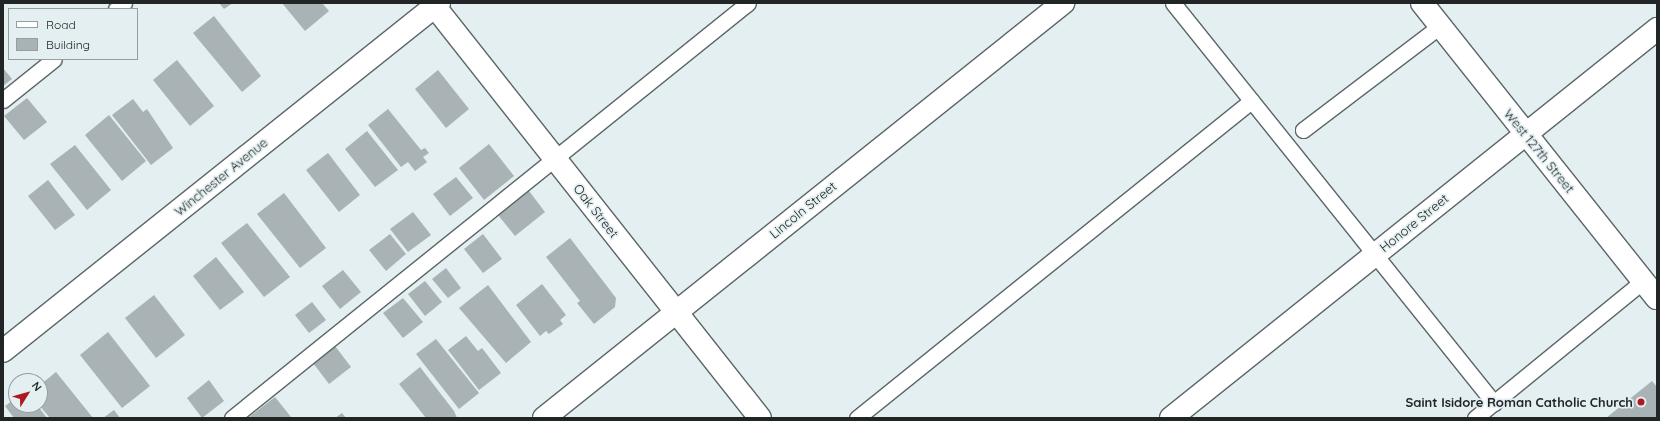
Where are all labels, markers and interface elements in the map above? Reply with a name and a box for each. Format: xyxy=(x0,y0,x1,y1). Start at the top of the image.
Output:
legend xyxy=(8,8,138,60)
text: Road xyxy=(46,17,76,32)
text: Building xyxy=(46,37,90,52)
street label: West 127th Street xyxy=(1501,106,1577,196)
street label: Winchester Avenue xyxy=(171,135,271,219)
street label: Lincoln Street xyxy=(766,178,840,242)
street label: Oak Street xyxy=(570,181,622,241)
street label: Honore Street xyxy=(1377,191,1451,255)
north arrow xyxy=(8,373,48,413)
text: N xyxy=(29,379,45,394)
place label: Saint Isidore Roman Catholic Church xyxy=(1405,394,1633,410)
marker: Saint Isidore Roman Catholic Church xyxy=(1636,397,1646,407)

